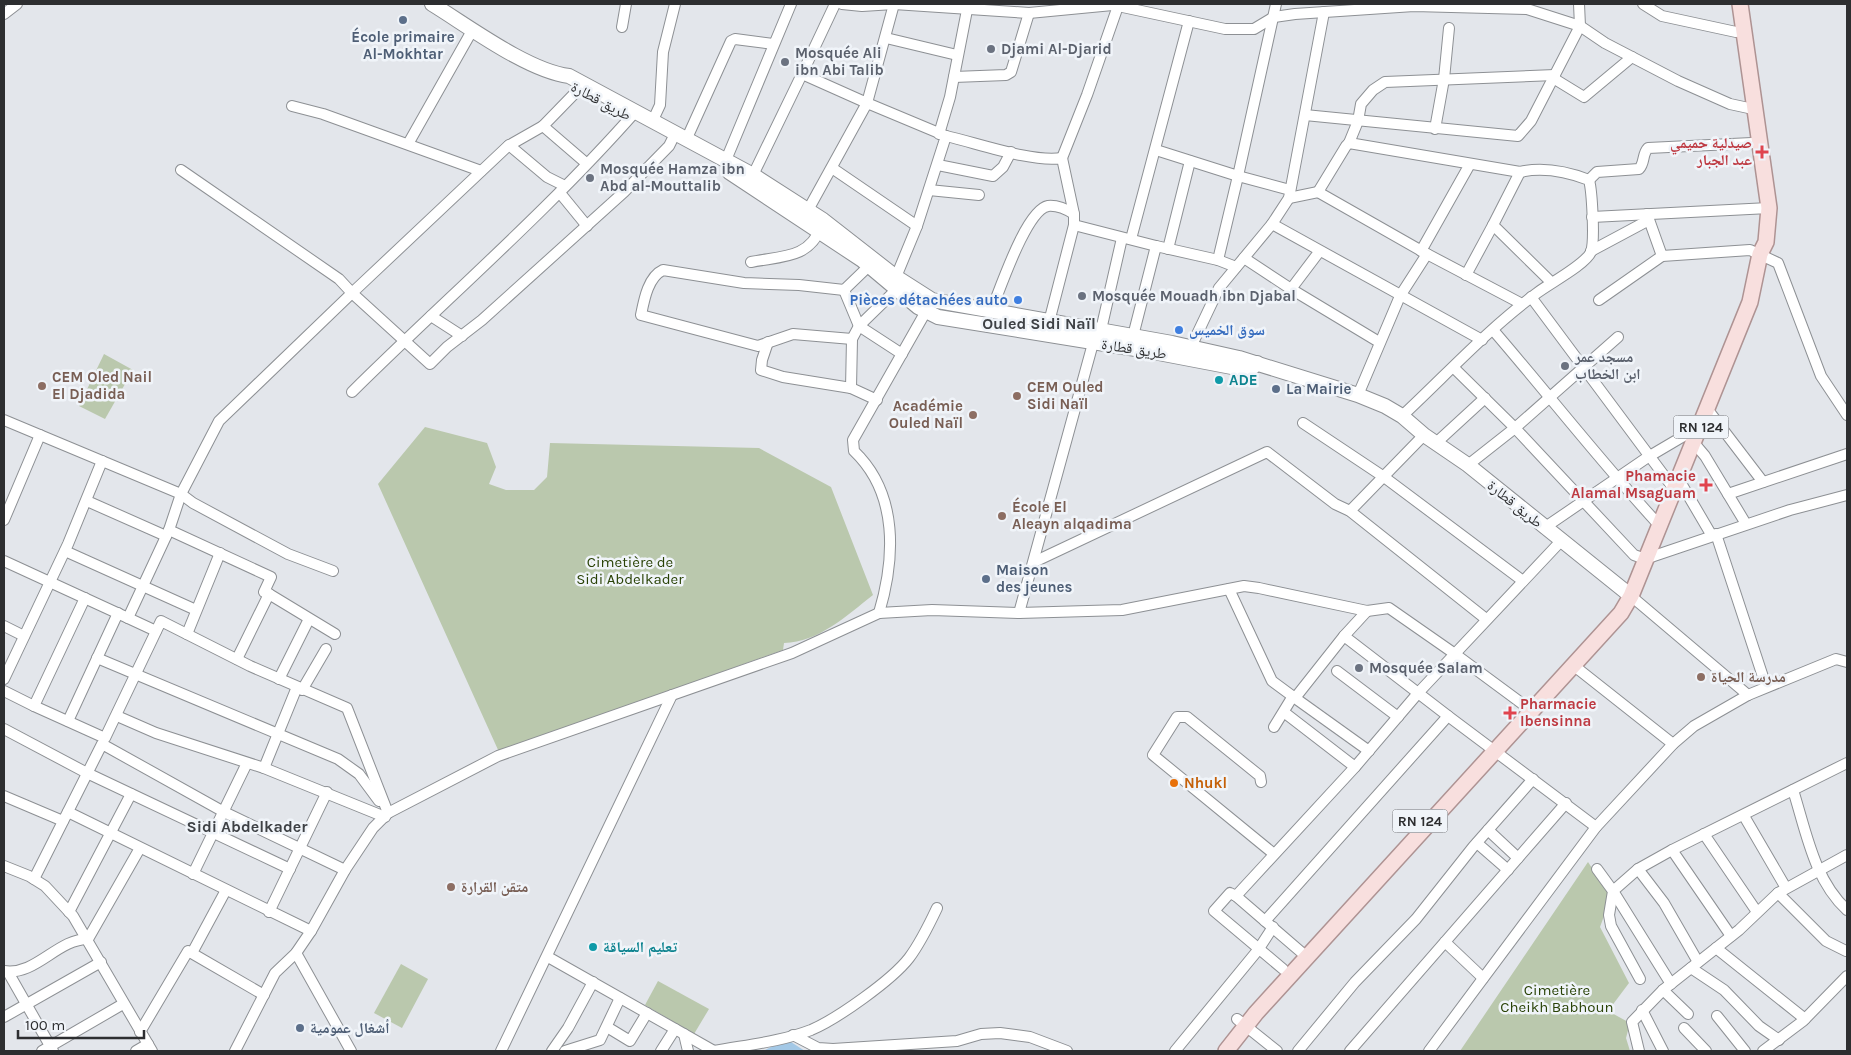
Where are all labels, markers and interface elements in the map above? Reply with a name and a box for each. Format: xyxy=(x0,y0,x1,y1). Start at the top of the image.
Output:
marker: École primaire Al-Mokhtar xyxy=(397,14,409,26)
place label: École primaire Al-Mokhtar xyxy=(351,27,455,63)
place label: Djami Al-Djarid xyxy=(1001,40,1112,58)
marker: Djami Al-Djarid xyxy=(985,43,997,55)
place label: Mosquée Ali ibn Abi Talib xyxy=(795,44,884,79)
marker: Mosquée Ali ibn Abi Talib xyxy=(779,56,791,68)
street label: طريق قطارة xyxy=(567,78,634,125)
place label: صيدلية حميمي عبد الجبار xyxy=(1670,134,1752,169)
marker: صيدلية حميمي عبد الجبار xyxy=(1756,146,1768,158)
place label: Mosquée Hamza ibn Abd al-Mouttalib xyxy=(600,160,745,195)
marker: Mosquée Hamza ibn Abd al-Mouttalib xyxy=(584,172,596,184)
place label: Mosquée Mouadh ibn Djabal xyxy=(1092,287,1296,305)
marker: Mosquée Mouadh ibn Djabal xyxy=(1076,290,1088,302)
place label: Pièces détachées auto xyxy=(849,291,1008,309)
marker: Pièces détachées auto xyxy=(1012,294,1024,306)
district label: Ouled Sidi Naïl xyxy=(982,314,1096,333)
place label: سوق الخميس xyxy=(1189,321,1265,339)
marker: سوق الخميس xyxy=(1173,324,1185,336)
street label: طريق قطارة xyxy=(1100,335,1168,364)
place label: مسجد عمر ابن الخطاب xyxy=(1574,348,1641,383)
marker: مسجد عمر ابن الخطاب xyxy=(1559,360,1571,372)
place label: CEM Oled Nail El Djadida xyxy=(52,368,152,403)
place label: ADE xyxy=(1229,371,1257,389)
marker: ADE xyxy=(1213,374,1225,386)
place label: CEM Ouled Sidi Naïl xyxy=(1027,378,1104,413)
marker: CEM Oled Nail El Djadida xyxy=(36,380,48,392)
place label: La Mairie xyxy=(1286,380,1352,398)
marker: La Mairie xyxy=(1270,383,1282,395)
marker: CEM Ouled Sidi Naïl xyxy=(1011,390,1023,402)
place label: Académie Ouled Naïl xyxy=(889,397,963,432)
marker: Académie Ouled Naïl xyxy=(967,409,979,421)
road number: RN 124 xyxy=(1674,416,1728,438)
place label: Phamacie Alamal Msaguam xyxy=(1571,467,1696,502)
street label: طريق قطارة xyxy=(1483,476,1546,533)
marker: Phamacie Alamal Msaguam xyxy=(1700,479,1712,491)
place label: École El Aleayn alqadima xyxy=(1012,497,1132,533)
marker: École El Aleayn alqadima xyxy=(996,510,1008,522)
park label: Cimetière de Sidi Abdelkader xyxy=(576,553,684,588)
place label: Maison des jeunes xyxy=(996,561,1073,596)
marker: Maison des jeunes xyxy=(980,573,992,585)
place label: Mosquée Salam xyxy=(1369,659,1483,677)
marker: Mosquée Salam xyxy=(1353,662,1365,674)
place label: مدرسة الحياة xyxy=(1711,668,1786,686)
marker: مدرسة الحياة xyxy=(1695,671,1707,683)
place label: Pharmacie Ibensinna xyxy=(1520,695,1597,730)
marker: Pharmacie Ibensinna xyxy=(1504,707,1516,719)
place label: Nhukl xyxy=(1184,774,1227,792)
marker: Nhukl xyxy=(1168,777,1180,789)
road number: RN 124 xyxy=(1392,809,1448,832)
district label: Sidi Abdelkader xyxy=(187,817,308,836)
place label: متقن القرارة xyxy=(461,878,528,896)
marker: متقن القرارة xyxy=(445,881,457,893)
place label: تعليم السياقة xyxy=(603,938,677,957)
marker: تعليم السياقة xyxy=(587,941,599,953)
park label: Cimetière Cheikh Babhoun xyxy=(1500,981,1614,1016)
scale bar xyxy=(18,1008,144,1040)
text: 100 m xyxy=(25,1016,65,1034)
place label: أشغال عمومية xyxy=(310,1019,390,1037)
marker: أشغال عمومية xyxy=(294,1022,306,1034)

